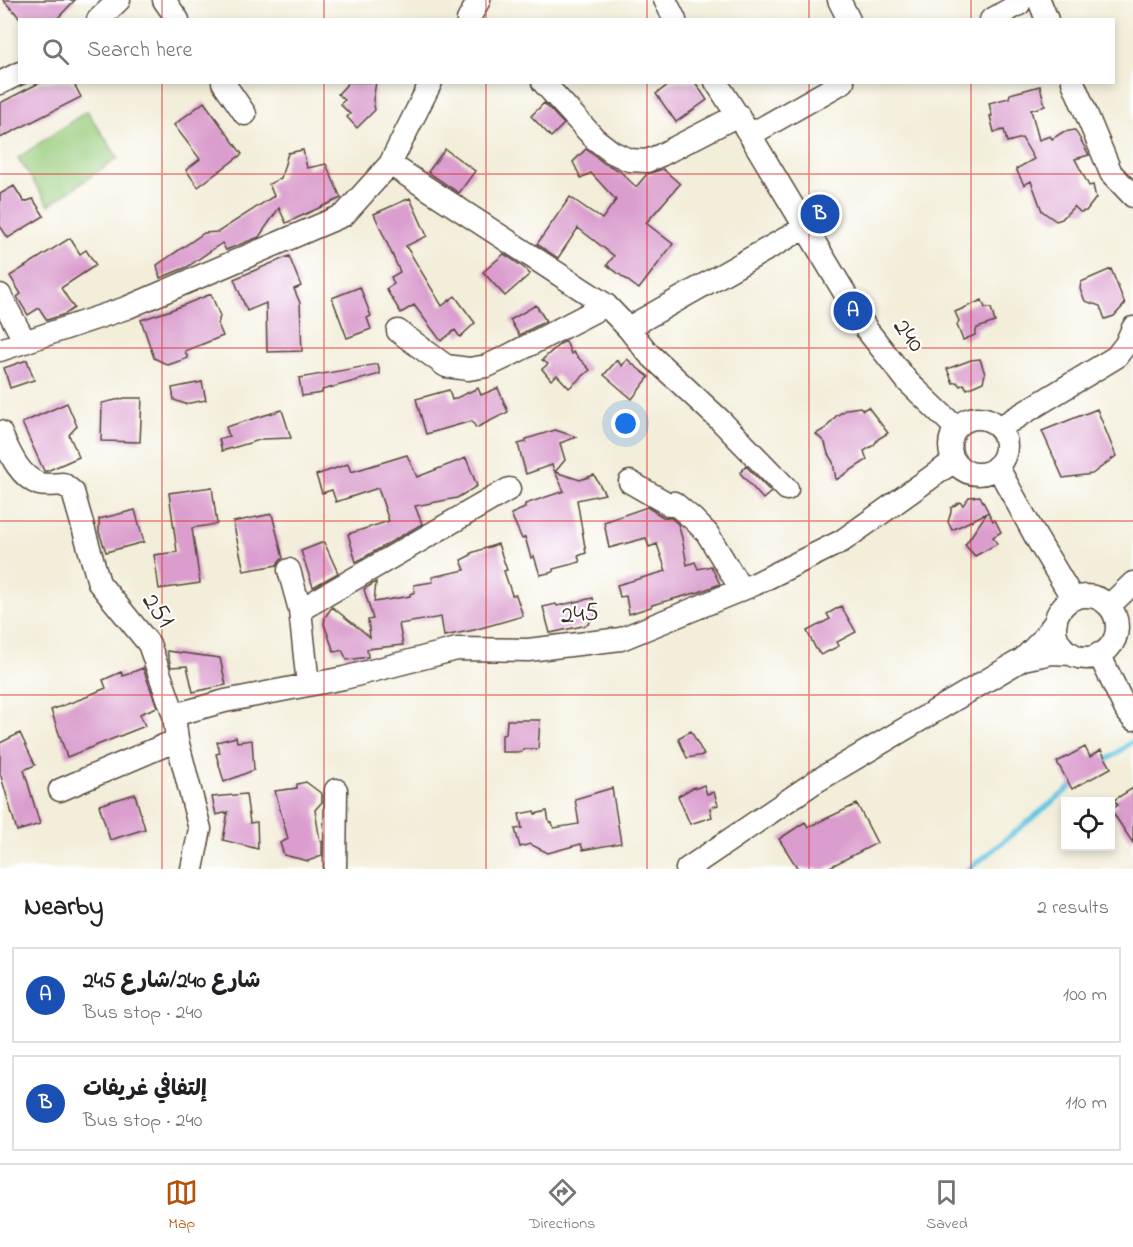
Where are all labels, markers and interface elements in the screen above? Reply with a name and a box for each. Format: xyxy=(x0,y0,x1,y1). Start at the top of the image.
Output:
search box xyxy=(18,18,1115,84)
icon: search xyxy=(39,35,72,68)
text: Search here xyxy=(87,35,192,67)
pin: B xyxy=(800,192,840,236)
pin: A xyxy=(834,288,872,334)
street label: 240 xyxy=(882,311,934,361)
your location xyxy=(611,409,640,438)
street label: 251 xyxy=(131,585,183,637)
street label: 245 xyxy=(559,594,602,636)
map controls xyxy=(1061,797,1115,851)
button: locate xyxy=(1061,797,1115,851)
text: Nearby xyxy=(24,889,103,927)
text: 2 results xyxy=(1037,894,1109,923)
text: شارع 240/شارع 245 xyxy=(83,966,260,998)
text: A xyxy=(39,981,52,1010)
text: 100 m xyxy=(1063,981,1107,1010)
text: Bus stop · 240 xyxy=(83,999,202,1028)
text: إلتفافي غريفات xyxy=(83,1074,207,1106)
text: B xyxy=(39,1089,52,1118)
text: 110 m xyxy=(1065,1089,1107,1118)
text: Bus stop · 240 xyxy=(83,1107,202,1136)
tab: Map xyxy=(165,1176,198,1236)
tab: Directions xyxy=(529,1176,595,1236)
tab: Saved xyxy=(926,1176,968,1236)

